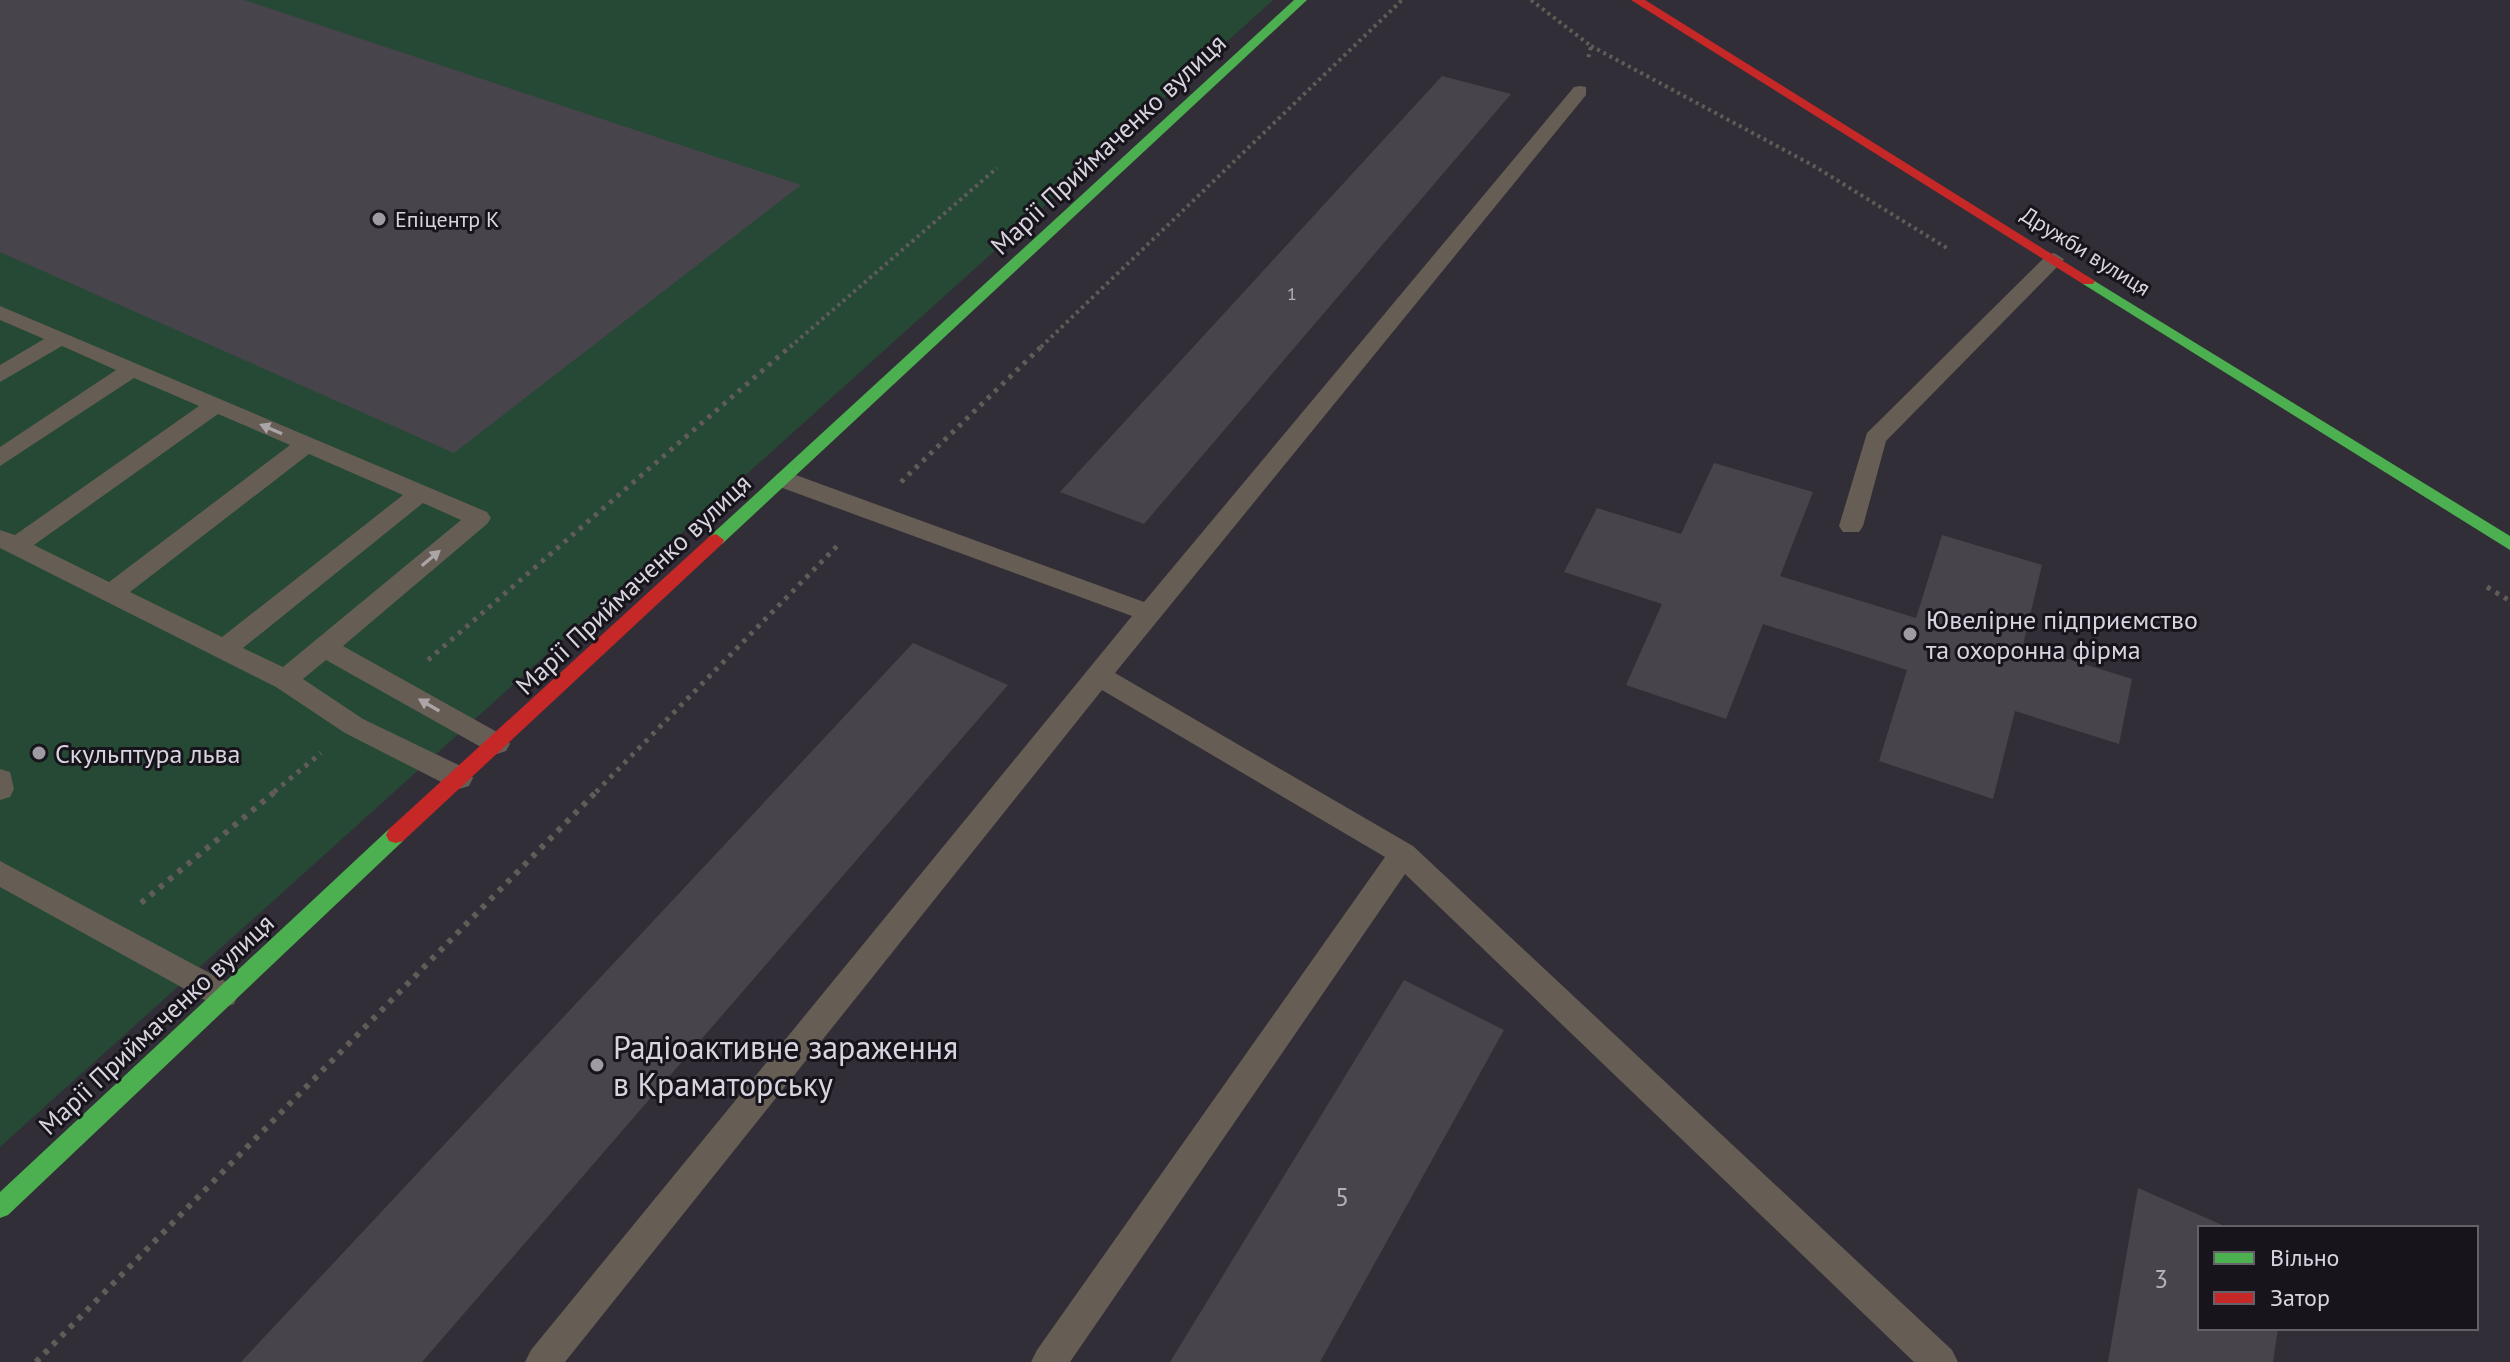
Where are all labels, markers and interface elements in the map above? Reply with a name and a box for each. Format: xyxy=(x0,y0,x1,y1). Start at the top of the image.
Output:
street label: Марії Приймаченко вулиця xyxy=(984,26,1232,262)
street label: Дружби вулиця xyxy=(2016,200,2156,302)
place label: Епіцентр К xyxy=(395,205,500,233)
marker: Епіцентр К xyxy=(370,210,388,228)
house number: 1 xyxy=(1287,282,1297,305)
one-way arrow xyxy=(259,422,283,435)
street label: Марії Приймаченко вулиця xyxy=(509,466,757,702)
one-way arrow xyxy=(421,550,441,566)
place label: Ювелірне підприємство та охоронна фірма xyxy=(1926,603,2198,666)
marker: Ювелірне підприємство та охоронна фірма xyxy=(1901,625,1919,643)
one-way arrow xyxy=(418,698,440,712)
place label: Скульптура льва xyxy=(55,737,240,770)
marker: Скульптура льва xyxy=(30,744,48,762)
street label: Марії Приймаченко вулиця xyxy=(32,906,280,1142)
place label: Радіоактивне зараження в Краматорську xyxy=(613,1026,958,1105)
marker: Радіоактивне зараження в Краматорську xyxy=(588,1056,606,1074)
house number: 5 xyxy=(1335,1180,1349,1213)
legend xyxy=(2198,1226,2478,1330)
text: Вільно xyxy=(2270,1242,2339,1273)
house number: 3 xyxy=(2154,1262,2168,1295)
text: Затор xyxy=(2270,1282,2330,1313)

